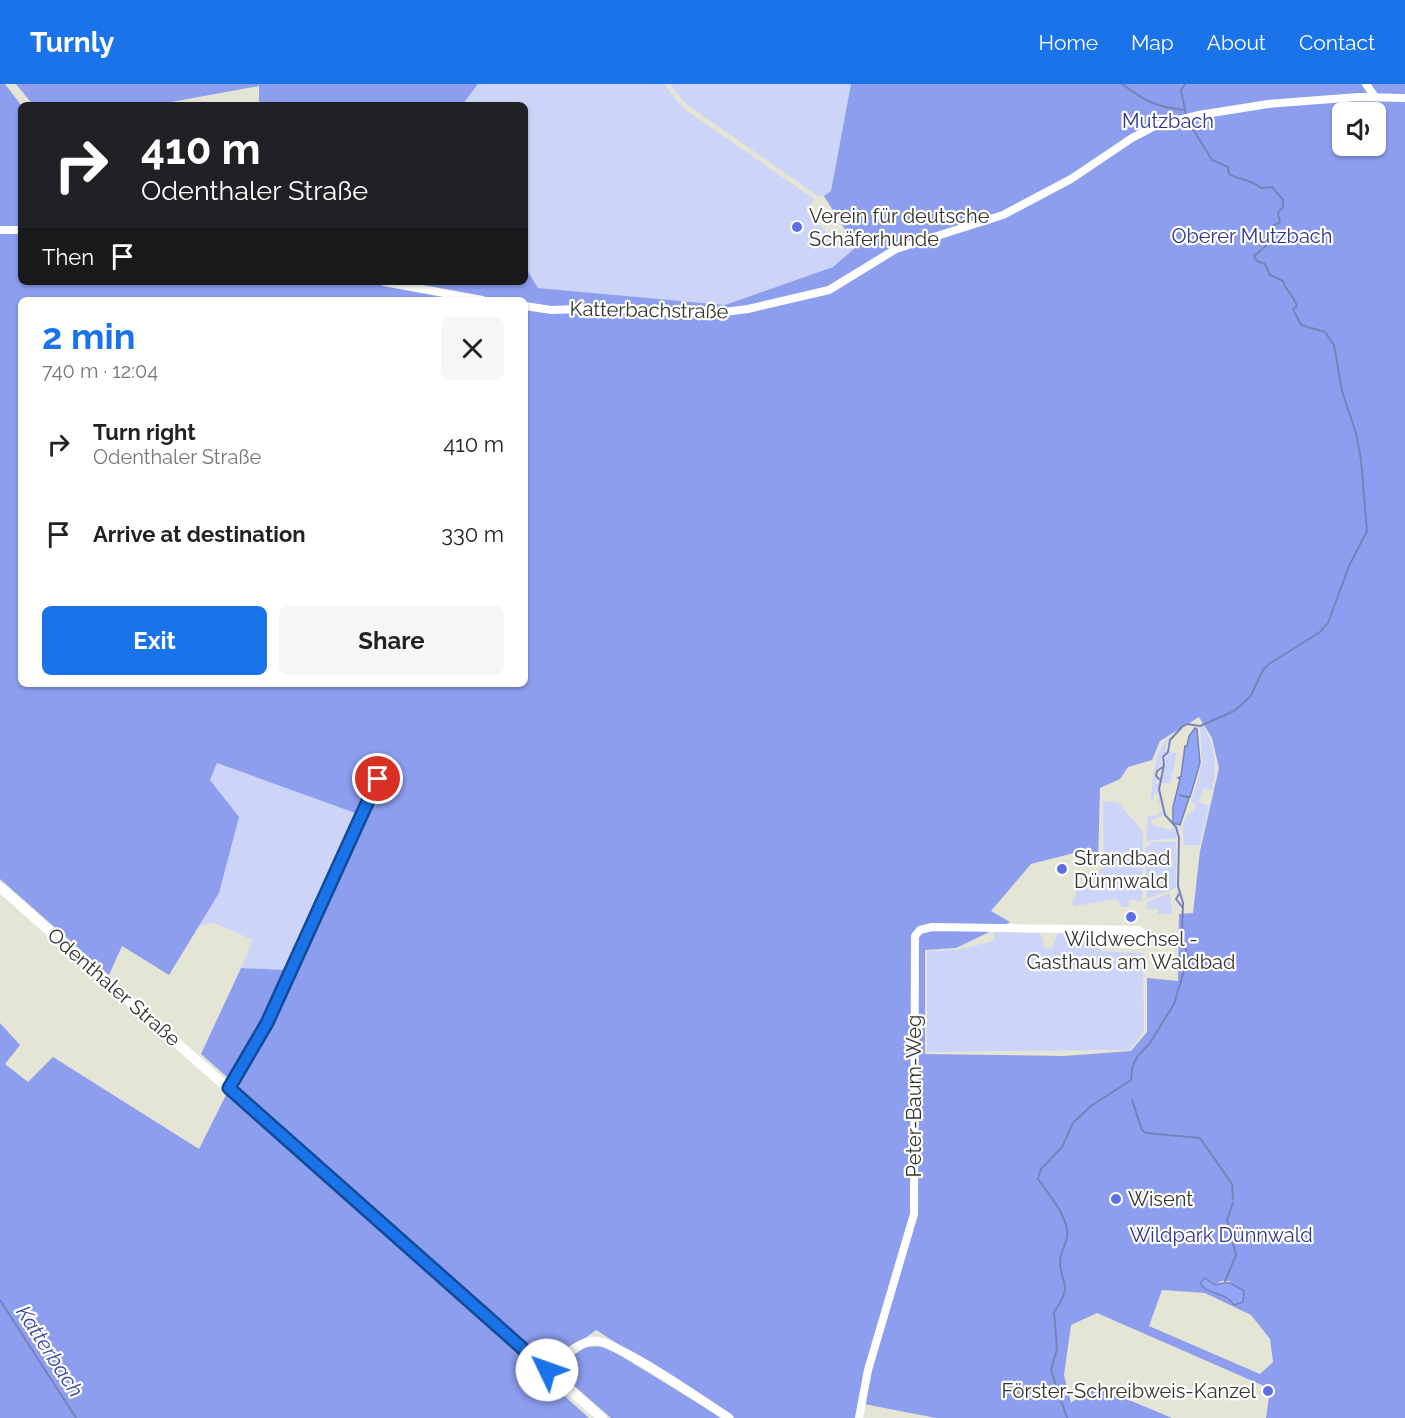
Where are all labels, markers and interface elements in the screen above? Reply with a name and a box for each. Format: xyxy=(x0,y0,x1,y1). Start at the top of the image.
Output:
text: Turnly xyxy=(30,26,114,59)
text: Home xyxy=(1039,30,1098,55)
text: Map xyxy=(1131,30,1174,55)
text: About xyxy=(1207,30,1266,55)
text: Contact xyxy=(1299,30,1375,55)
map controls xyxy=(1332,102,1386,156)
button: sound xyxy=(1332,102,1386,156)
park label: Mutzbach xyxy=(1122,109,1214,133)
text: 410 m xyxy=(141,125,261,174)
icon: right xyxy=(42,126,120,204)
text: Odenthaler Straße xyxy=(141,175,368,206)
place label: Verein für deutsche Schäferhunde xyxy=(809,204,990,251)
marker: Verein für deutsche Schäferhunde xyxy=(790,220,804,234)
park label: Oberer Mutzbach xyxy=(1171,224,1333,248)
icon: arrive xyxy=(106,240,139,273)
text: Then xyxy=(42,244,94,270)
street label: Katterbachstraße xyxy=(570,297,729,323)
text: 2 min xyxy=(42,315,135,357)
button: close xyxy=(441,317,504,380)
text: 740 m · 12:04 xyxy=(42,359,158,383)
text: Turn right xyxy=(93,419,196,445)
icon: right xyxy=(42,428,75,461)
text: 410 m xyxy=(443,431,504,457)
text: Odenthaler Straße xyxy=(93,445,261,469)
icon: arrive xyxy=(42,518,75,551)
text: Arrive at destination xyxy=(93,521,306,547)
text: 330 m xyxy=(441,521,504,547)
button: Exit xyxy=(42,606,267,675)
button: Share xyxy=(279,606,504,675)
pin xyxy=(352,753,403,804)
icon: arrive xyxy=(361,762,394,795)
place label: Strandbad Dünnwald xyxy=(1074,846,1170,893)
marker: Strandbad Dünnwald xyxy=(1055,862,1069,876)
marker: Wildwechsel - Gasthaus am Waldbad xyxy=(1124,910,1138,924)
street label: Odenthaler Straße xyxy=(43,923,186,1051)
place label: Wildwechsel - Gasthaus am Waldbad xyxy=(1027,927,1235,974)
street label: Peter-Baum-Weg xyxy=(902,1015,926,1177)
place label: Wisent xyxy=(1128,1187,1193,1211)
marker: Wisent xyxy=(1109,1192,1123,1206)
park label: Wildpark Dünnwald xyxy=(1129,1223,1313,1247)
water label: Katterbach xyxy=(11,1300,89,1402)
position arrow xyxy=(515,1338,579,1402)
place label: Förster-Schreibweis-Kanzel xyxy=(1001,1379,1257,1403)
marker: Förster-Schreibweis-Kanzel xyxy=(1261,1384,1275,1398)

